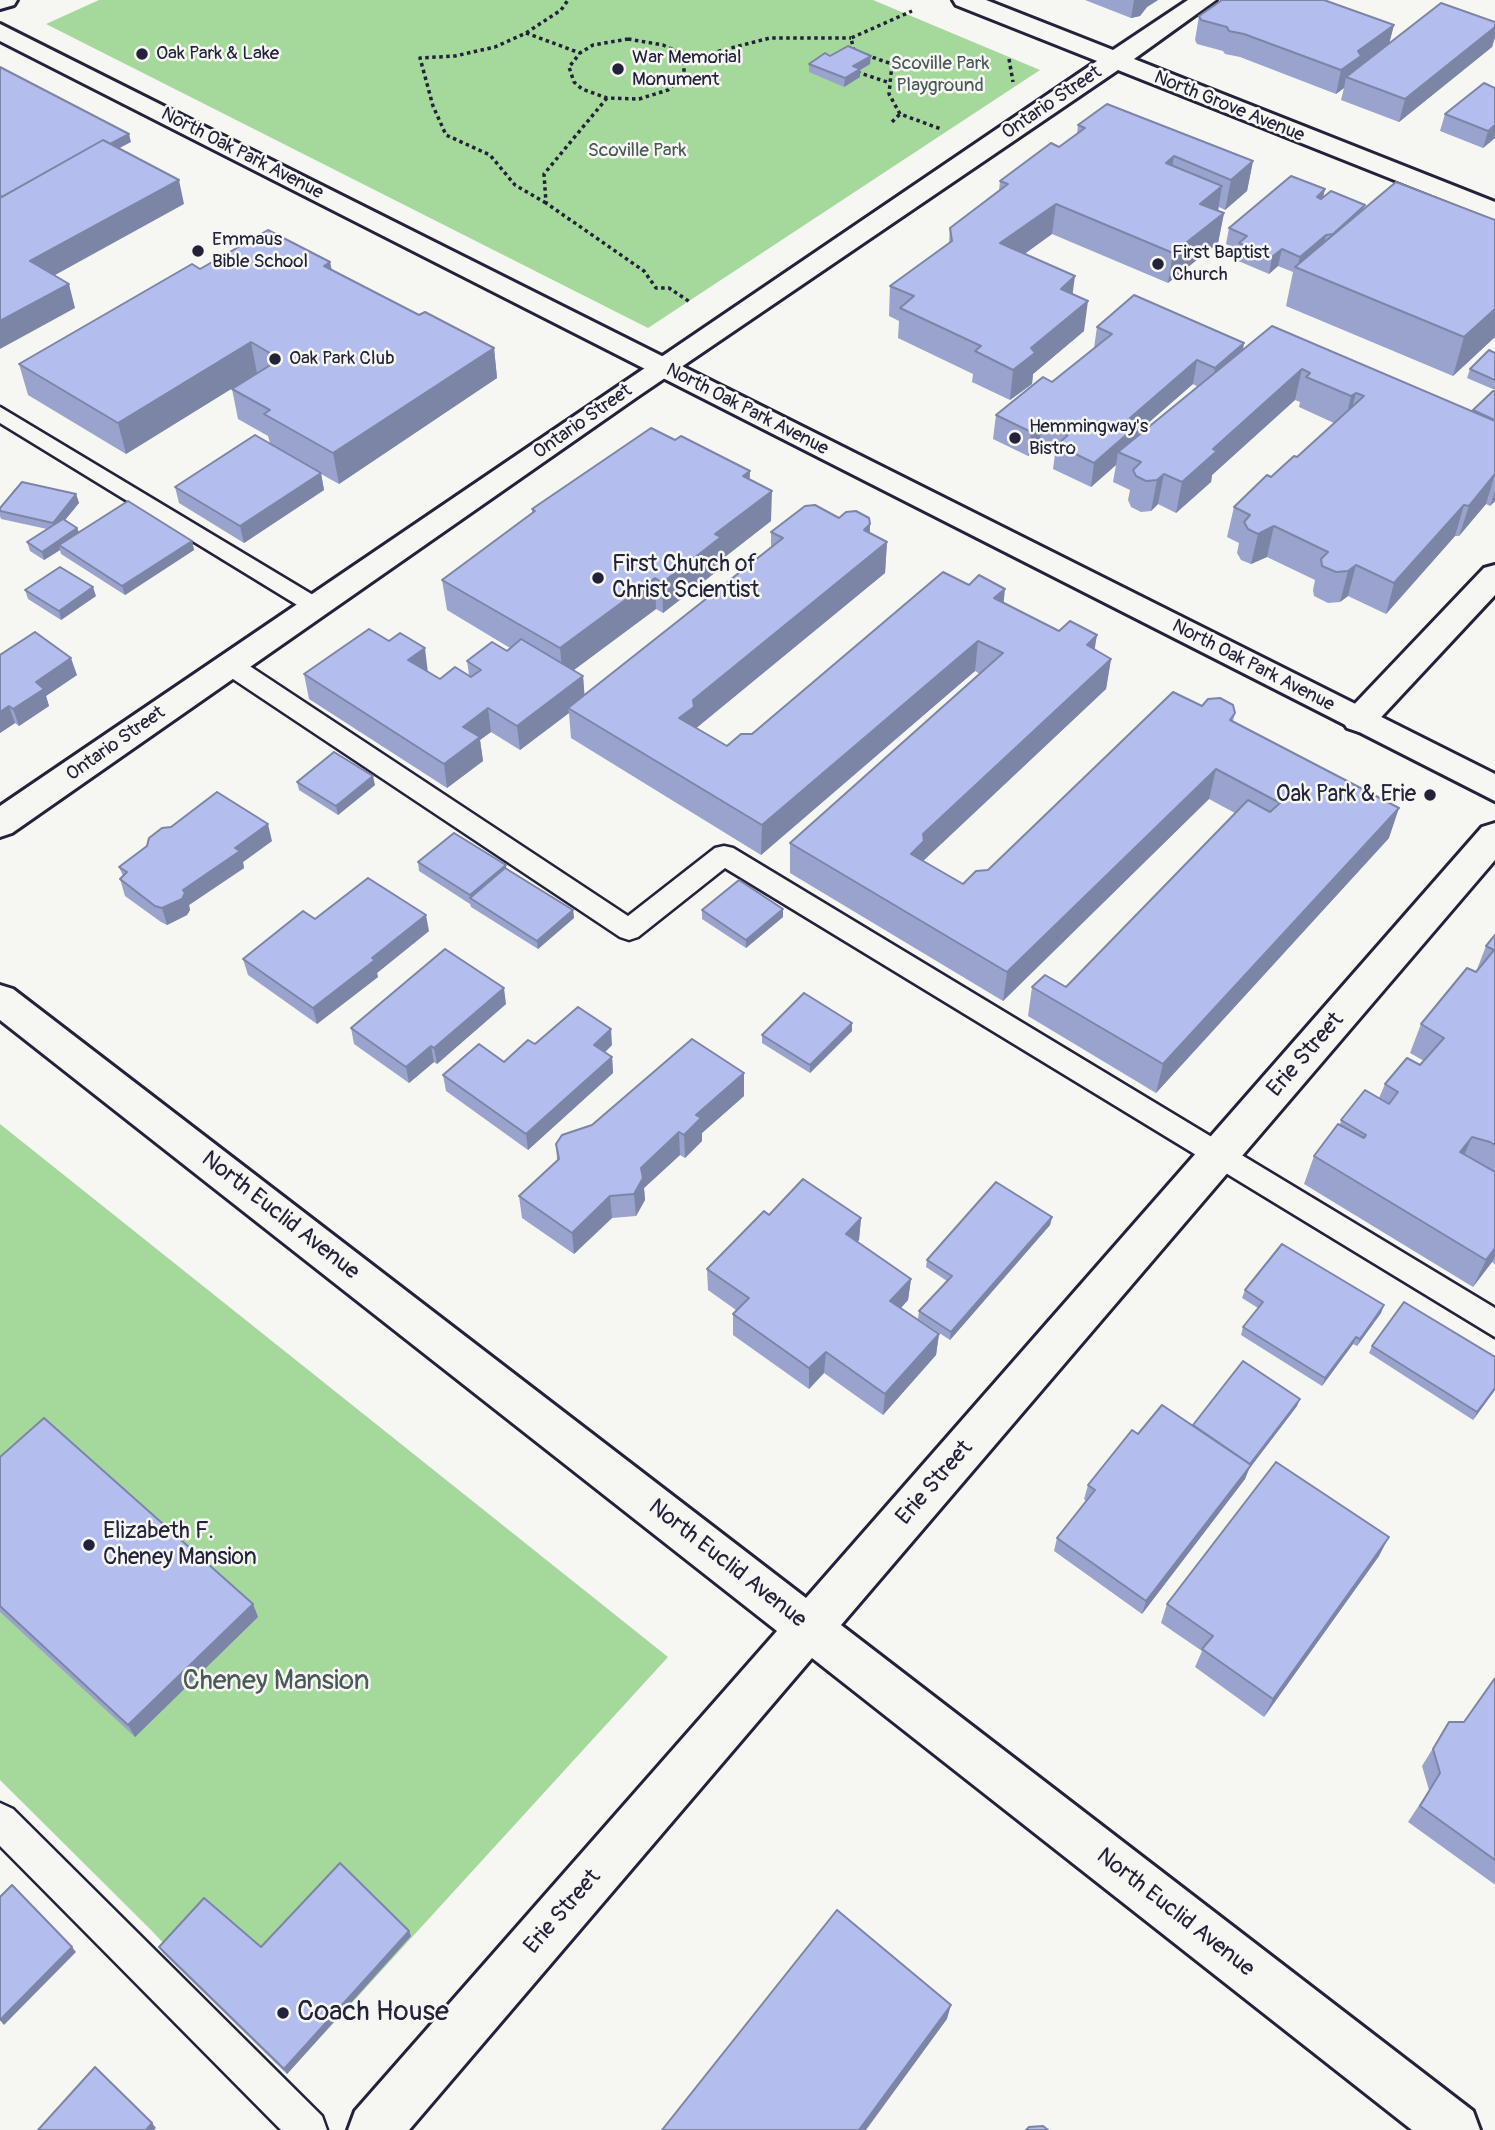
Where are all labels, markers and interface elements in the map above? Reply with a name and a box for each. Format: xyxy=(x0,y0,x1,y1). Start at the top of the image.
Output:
place label: Oak Park & Lake xyxy=(156,43,279,65)
marker: Oak Park & Lake xyxy=(134,46,150,62)
place label: War Memorial Monument xyxy=(632,47,741,91)
park label: Scoville Park Playground xyxy=(891,53,989,97)
marker: War Memorial Monument xyxy=(610,61,626,77)
street label: Ontario Street xyxy=(998,61,1106,145)
street label: North Grove Avenue xyxy=(1150,66,1308,148)
street label: North Oak Park Avenue xyxy=(157,103,327,205)
park label: Scoville Park xyxy=(588,140,686,162)
place label: Emmaus Bible School xyxy=(212,229,308,273)
place label: First Baptist Church xyxy=(1172,242,1270,286)
marker: Emmaus Bible School xyxy=(190,243,206,259)
marker: First Baptist Church xyxy=(1150,256,1166,272)
place label: Oak Park Club xyxy=(289,348,394,370)
marker: Oak Park Club xyxy=(267,351,283,367)
street label: North Oak Park Avenue xyxy=(662,359,832,461)
street label: Ontario Street xyxy=(529,380,637,464)
place label: Hemmingway's Bistro xyxy=(1029,416,1148,460)
marker: Hemmingway's Bistro xyxy=(1007,430,1023,446)
place label: First Church of Christ Scientist xyxy=(612,551,760,605)
marker: First Church of Christ Scientist xyxy=(590,570,606,586)
street label: North Oak Park Avenue xyxy=(1168,615,1338,717)
street label: Ontario Street xyxy=(62,702,170,786)
place label: Oak Park & Erie xyxy=(1276,781,1416,809)
marker: Oak Park & Erie xyxy=(1422,787,1438,803)
street label: Erie Street xyxy=(1262,1007,1350,1103)
street label: North Euclid Avenue xyxy=(195,1146,365,1286)
street label: Erie Street xyxy=(891,1435,979,1531)
street label: North Euclid Avenue xyxy=(642,1494,812,1634)
place label: Elizabeth F. Cheney Mansion xyxy=(103,1518,257,1572)
marker: Elizabeth F. Cheney Mansion xyxy=(81,1537,97,1553)
park label: Cheney Mansion xyxy=(182,1665,370,1699)
street label: North Euclid Avenue xyxy=(1090,1843,1260,1983)
street label: Erie Street xyxy=(519,1864,607,1960)
place label: Coach House xyxy=(297,1996,449,2030)
marker: Coach House xyxy=(275,2005,291,2021)

